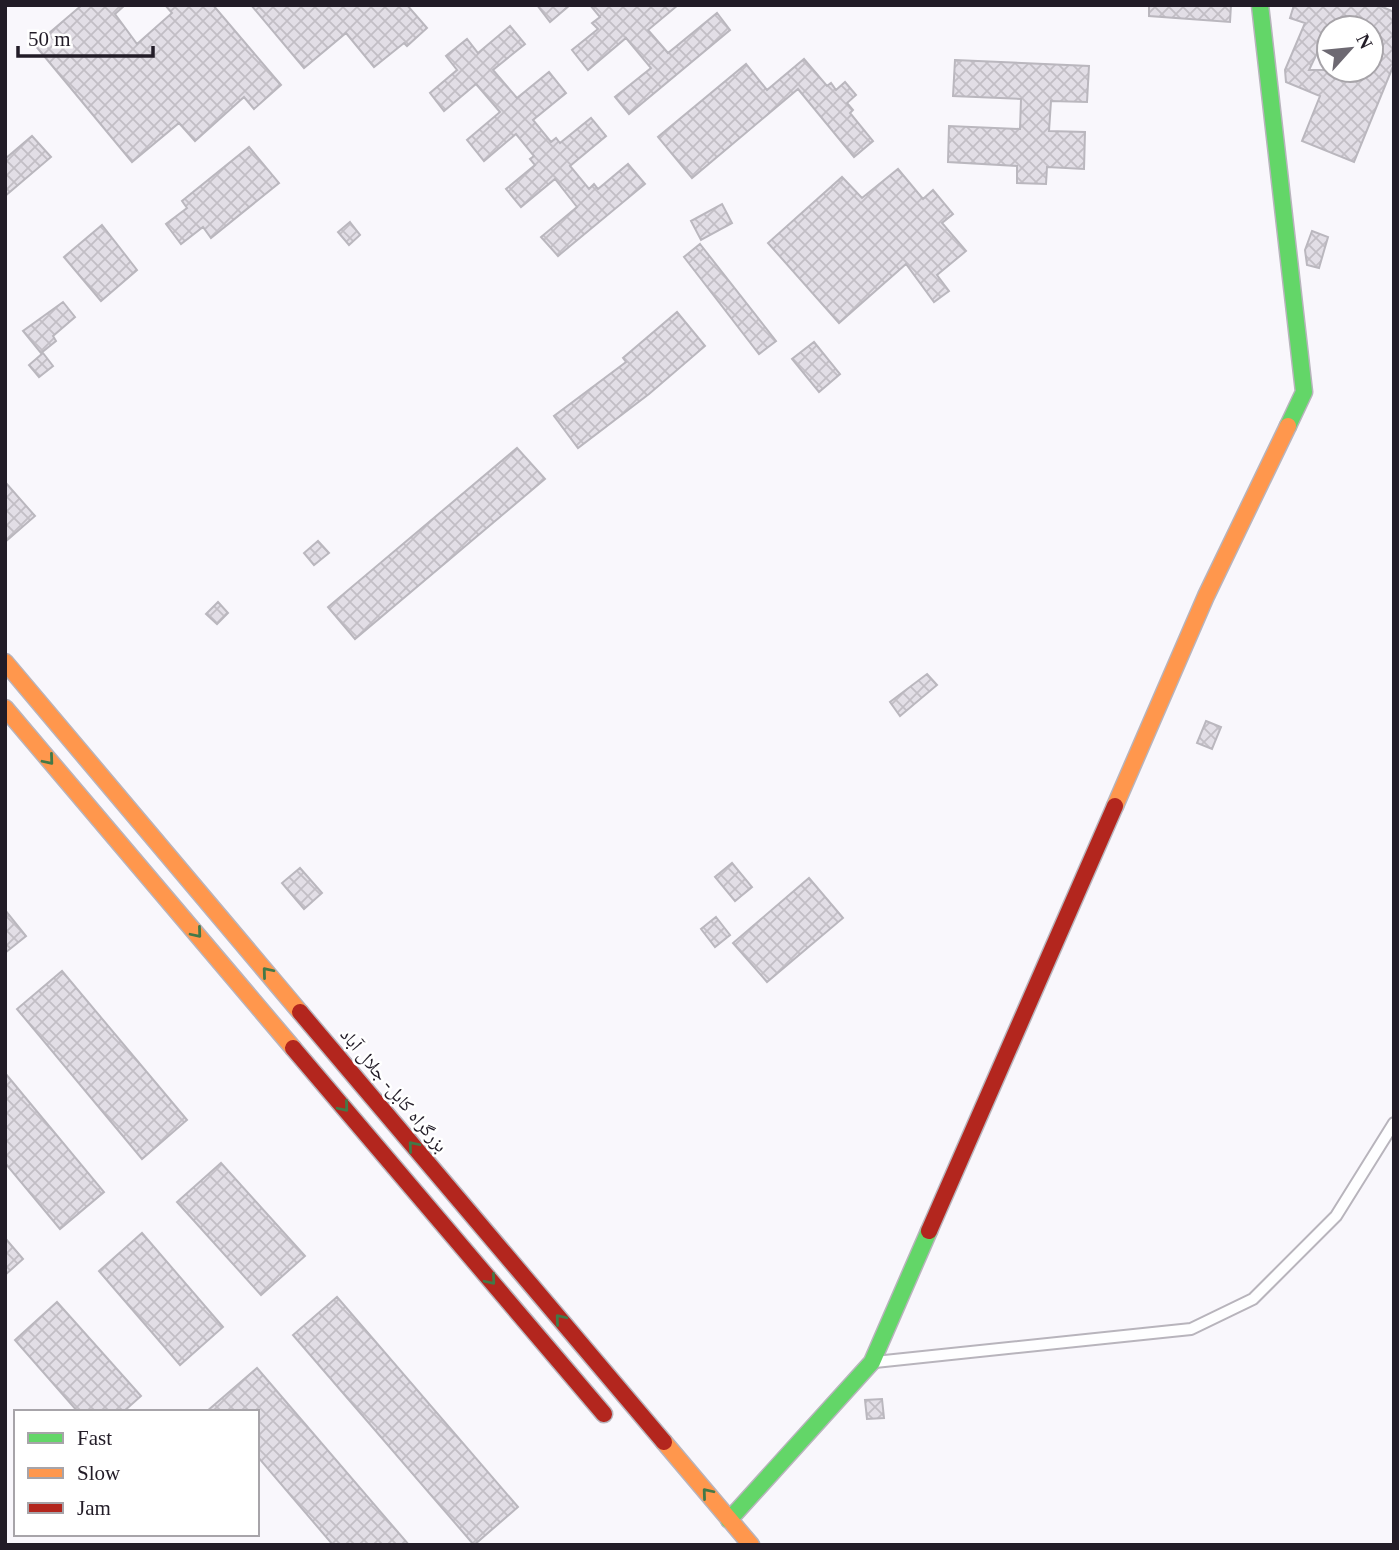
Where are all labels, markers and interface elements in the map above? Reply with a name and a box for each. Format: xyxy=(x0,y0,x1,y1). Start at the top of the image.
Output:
scale bar xyxy=(18,14,152,58)
north arrow xyxy=(1315,14,1385,84)
text: 50 m xyxy=(28,27,71,51)
text: N xyxy=(1352,31,1377,53)
one-way arrow xyxy=(41,752,53,765)
one-way arrow xyxy=(189,925,201,938)
one-way arrow xyxy=(262,967,275,979)
street label: بزرگراه کابل- جلال آباد xyxy=(335,1024,452,1157)
one-way arrow xyxy=(336,1099,348,1112)
one-way arrow xyxy=(409,1141,421,1154)
one-way arrow xyxy=(483,1272,495,1285)
one-way arrow xyxy=(556,1315,568,1328)
legend xyxy=(14,1410,259,1536)
text: Fast xyxy=(77,1426,112,1450)
text: Slow xyxy=(77,1461,121,1485)
one-way arrow xyxy=(702,1489,715,1501)
text: Jam xyxy=(77,1496,111,1520)

